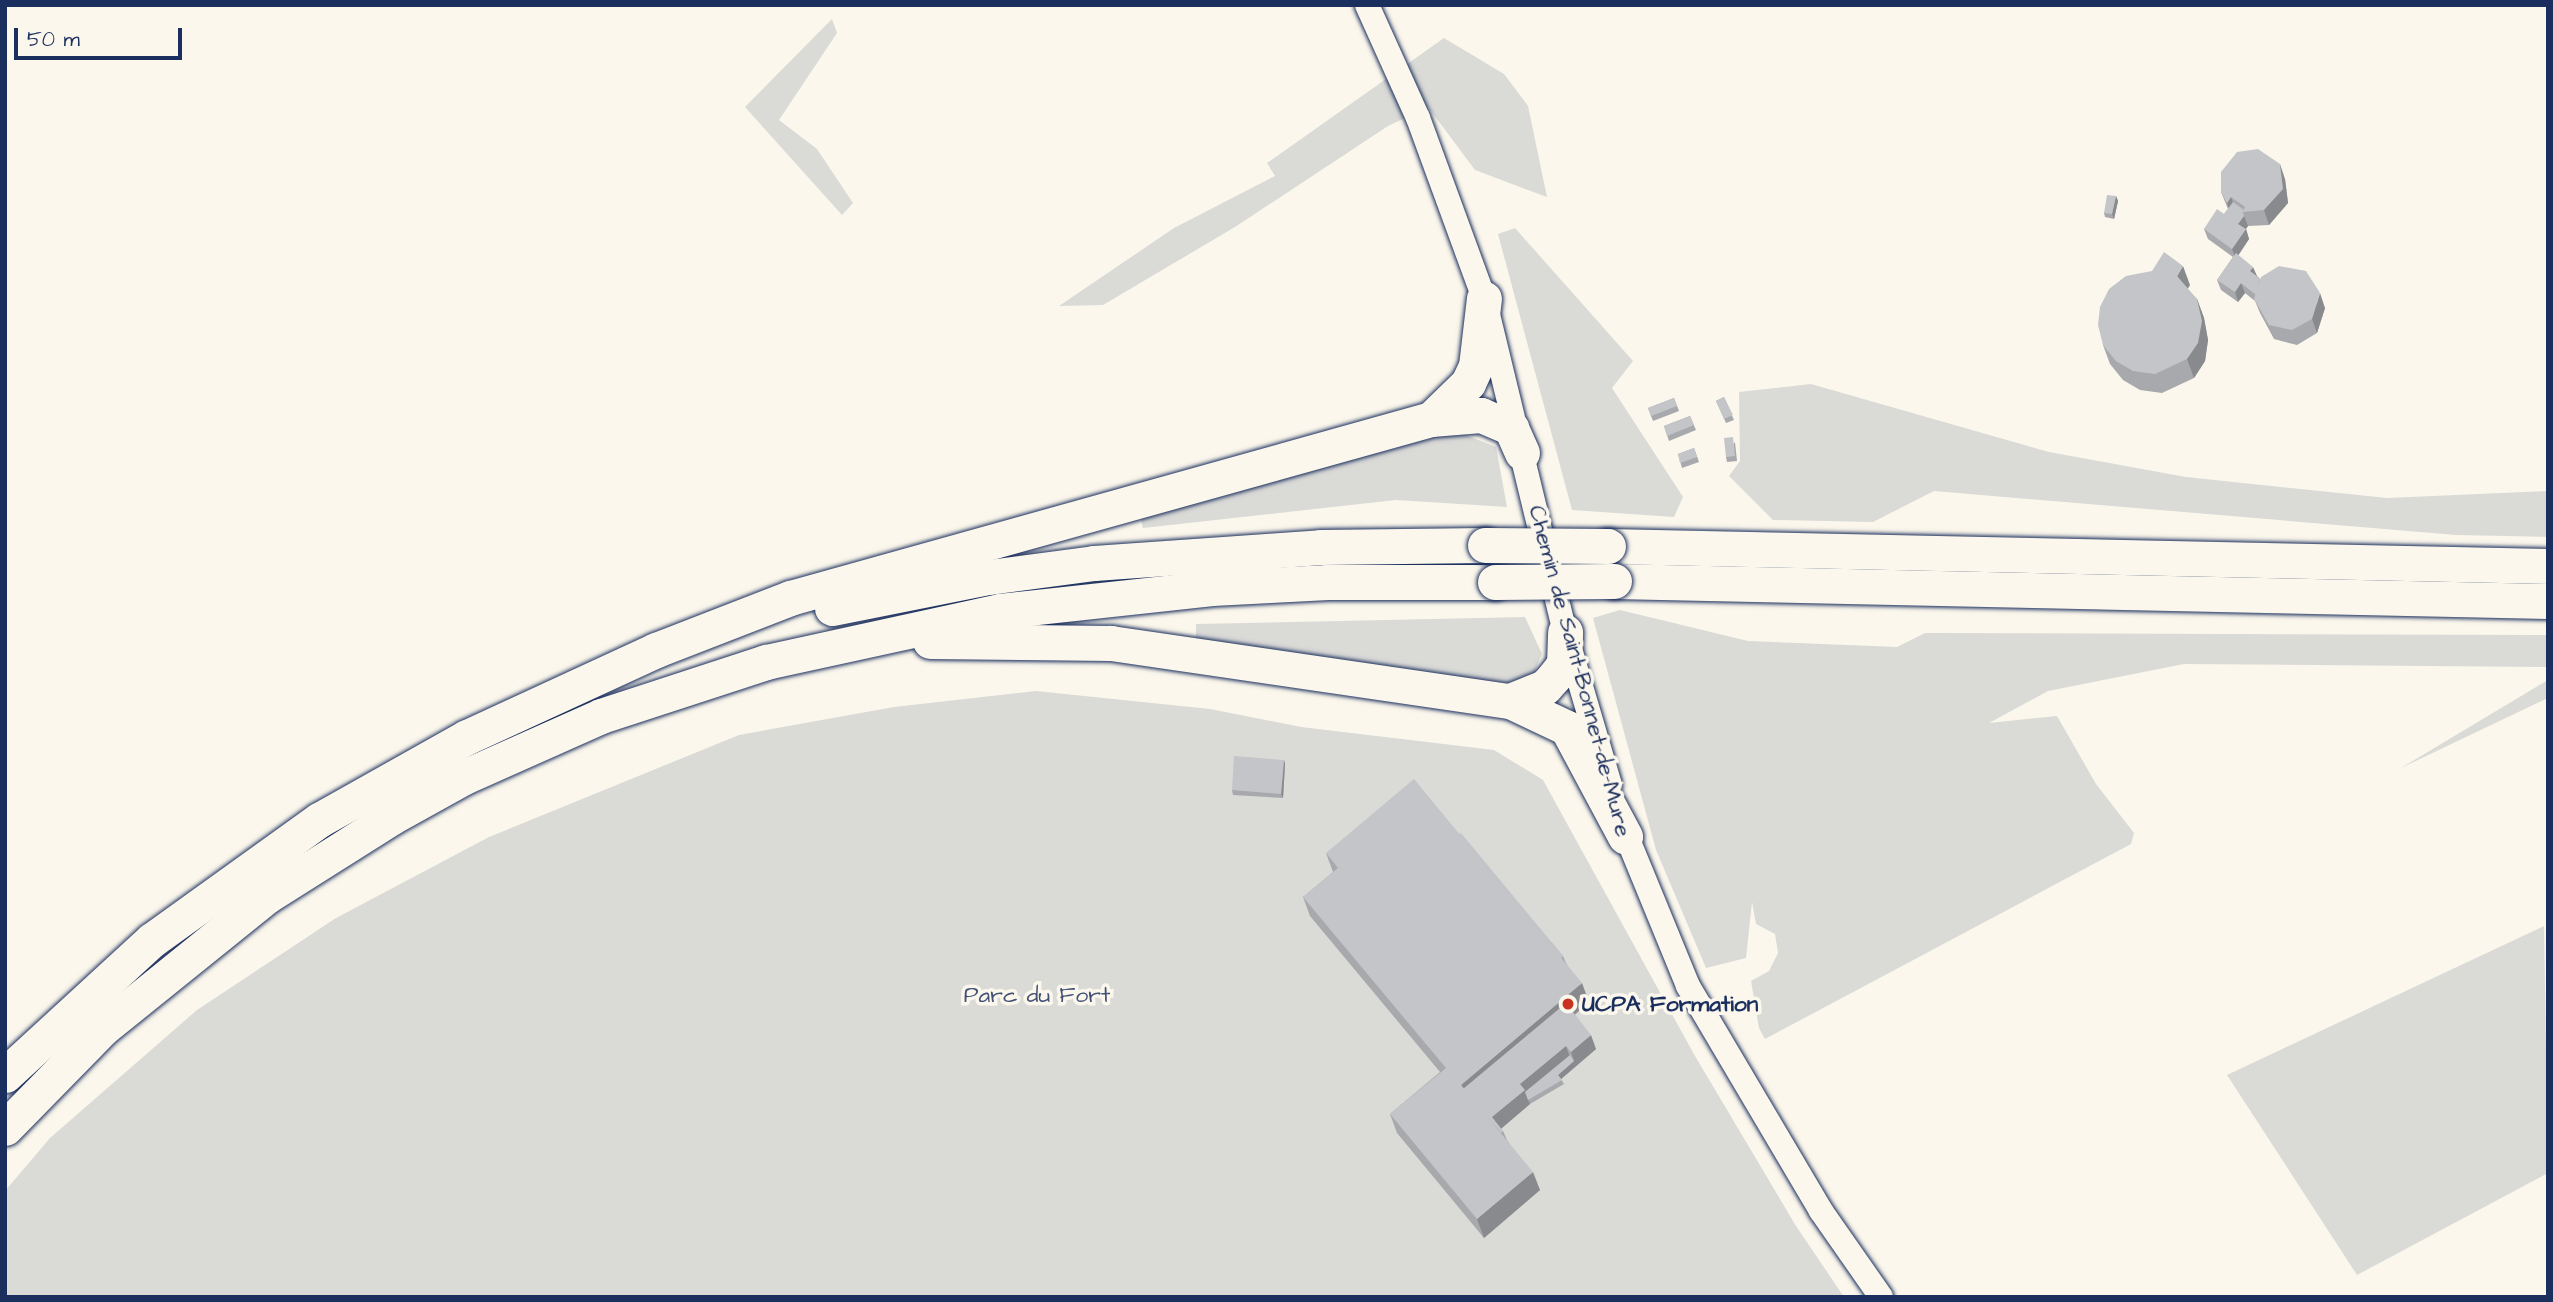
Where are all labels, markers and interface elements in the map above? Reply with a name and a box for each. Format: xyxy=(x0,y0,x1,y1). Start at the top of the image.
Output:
scale bar xyxy=(18,14,186,58)
text: 50 m xyxy=(27,25,80,54)
street label: Chemin de Saint-Bonnet-de-Mure xyxy=(1522,502,1638,840)
park label: Parc du Fort xyxy=(964,981,1110,1009)
place label: UCPA Formation xyxy=(1582,990,1758,1018)
marker: UCPA Formation xyxy=(1560,996,1576,1012)

